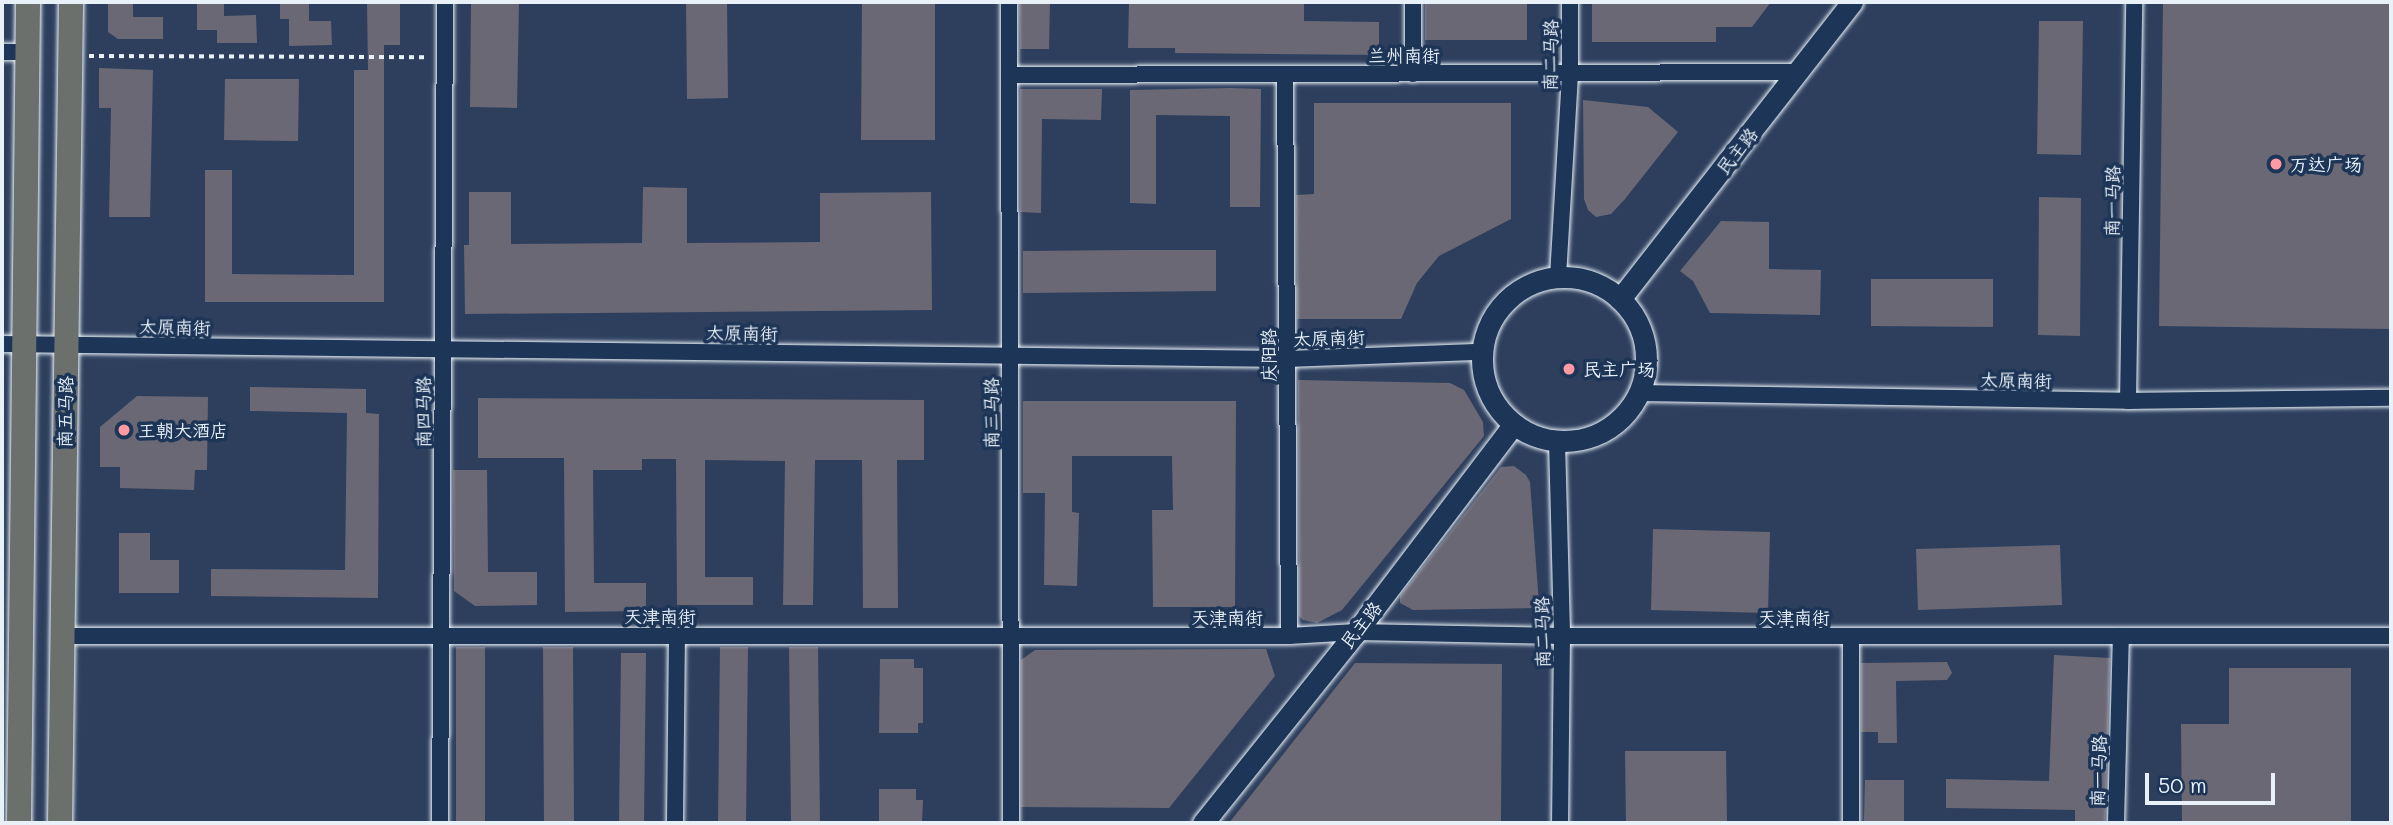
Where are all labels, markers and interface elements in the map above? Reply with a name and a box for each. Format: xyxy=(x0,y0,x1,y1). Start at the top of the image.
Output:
street label: 南二马路 xyxy=(1539,19,1561,91)
street label: 兰州南街 xyxy=(1368,44,1440,66)
street label: 民主路 xyxy=(1712,123,1762,179)
place label: 万达广场 xyxy=(2290,153,2362,175)
marker: 万达广场 xyxy=(2268,156,2284,172)
street label: 南一马路 xyxy=(2101,165,2123,237)
street label: 太原南街 xyxy=(139,316,211,338)
street label: 太原南街 xyxy=(706,322,778,344)
street label: 太原南街 xyxy=(1293,326,1365,350)
street label: 庆阳路 xyxy=(1257,328,1279,382)
place label: 民主广场 xyxy=(1583,358,1655,380)
marker: 民主广场 xyxy=(1561,361,1577,377)
street label: 太原南街 xyxy=(1980,369,2052,391)
street label: 南五马路 xyxy=(54,376,76,448)
street label: 南四马路 xyxy=(412,376,434,448)
street label: 南三马路 xyxy=(980,377,1002,449)
place label: 王朝大酒店 xyxy=(138,419,228,441)
marker: 王朝大酒店 xyxy=(116,422,132,438)
street label: 南二马路 xyxy=(1531,596,1553,668)
street label: 民主路 xyxy=(1336,597,1386,653)
street label: 天津南街 xyxy=(624,605,696,627)
street label: 天津南街 xyxy=(1191,606,1263,628)
street label: 天津南街 xyxy=(1758,606,1830,628)
street label: 南一马路 xyxy=(2086,735,2110,807)
scale bar xyxy=(2148,758,2278,802)
text: 50 m xyxy=(2158,771,2207,798)

